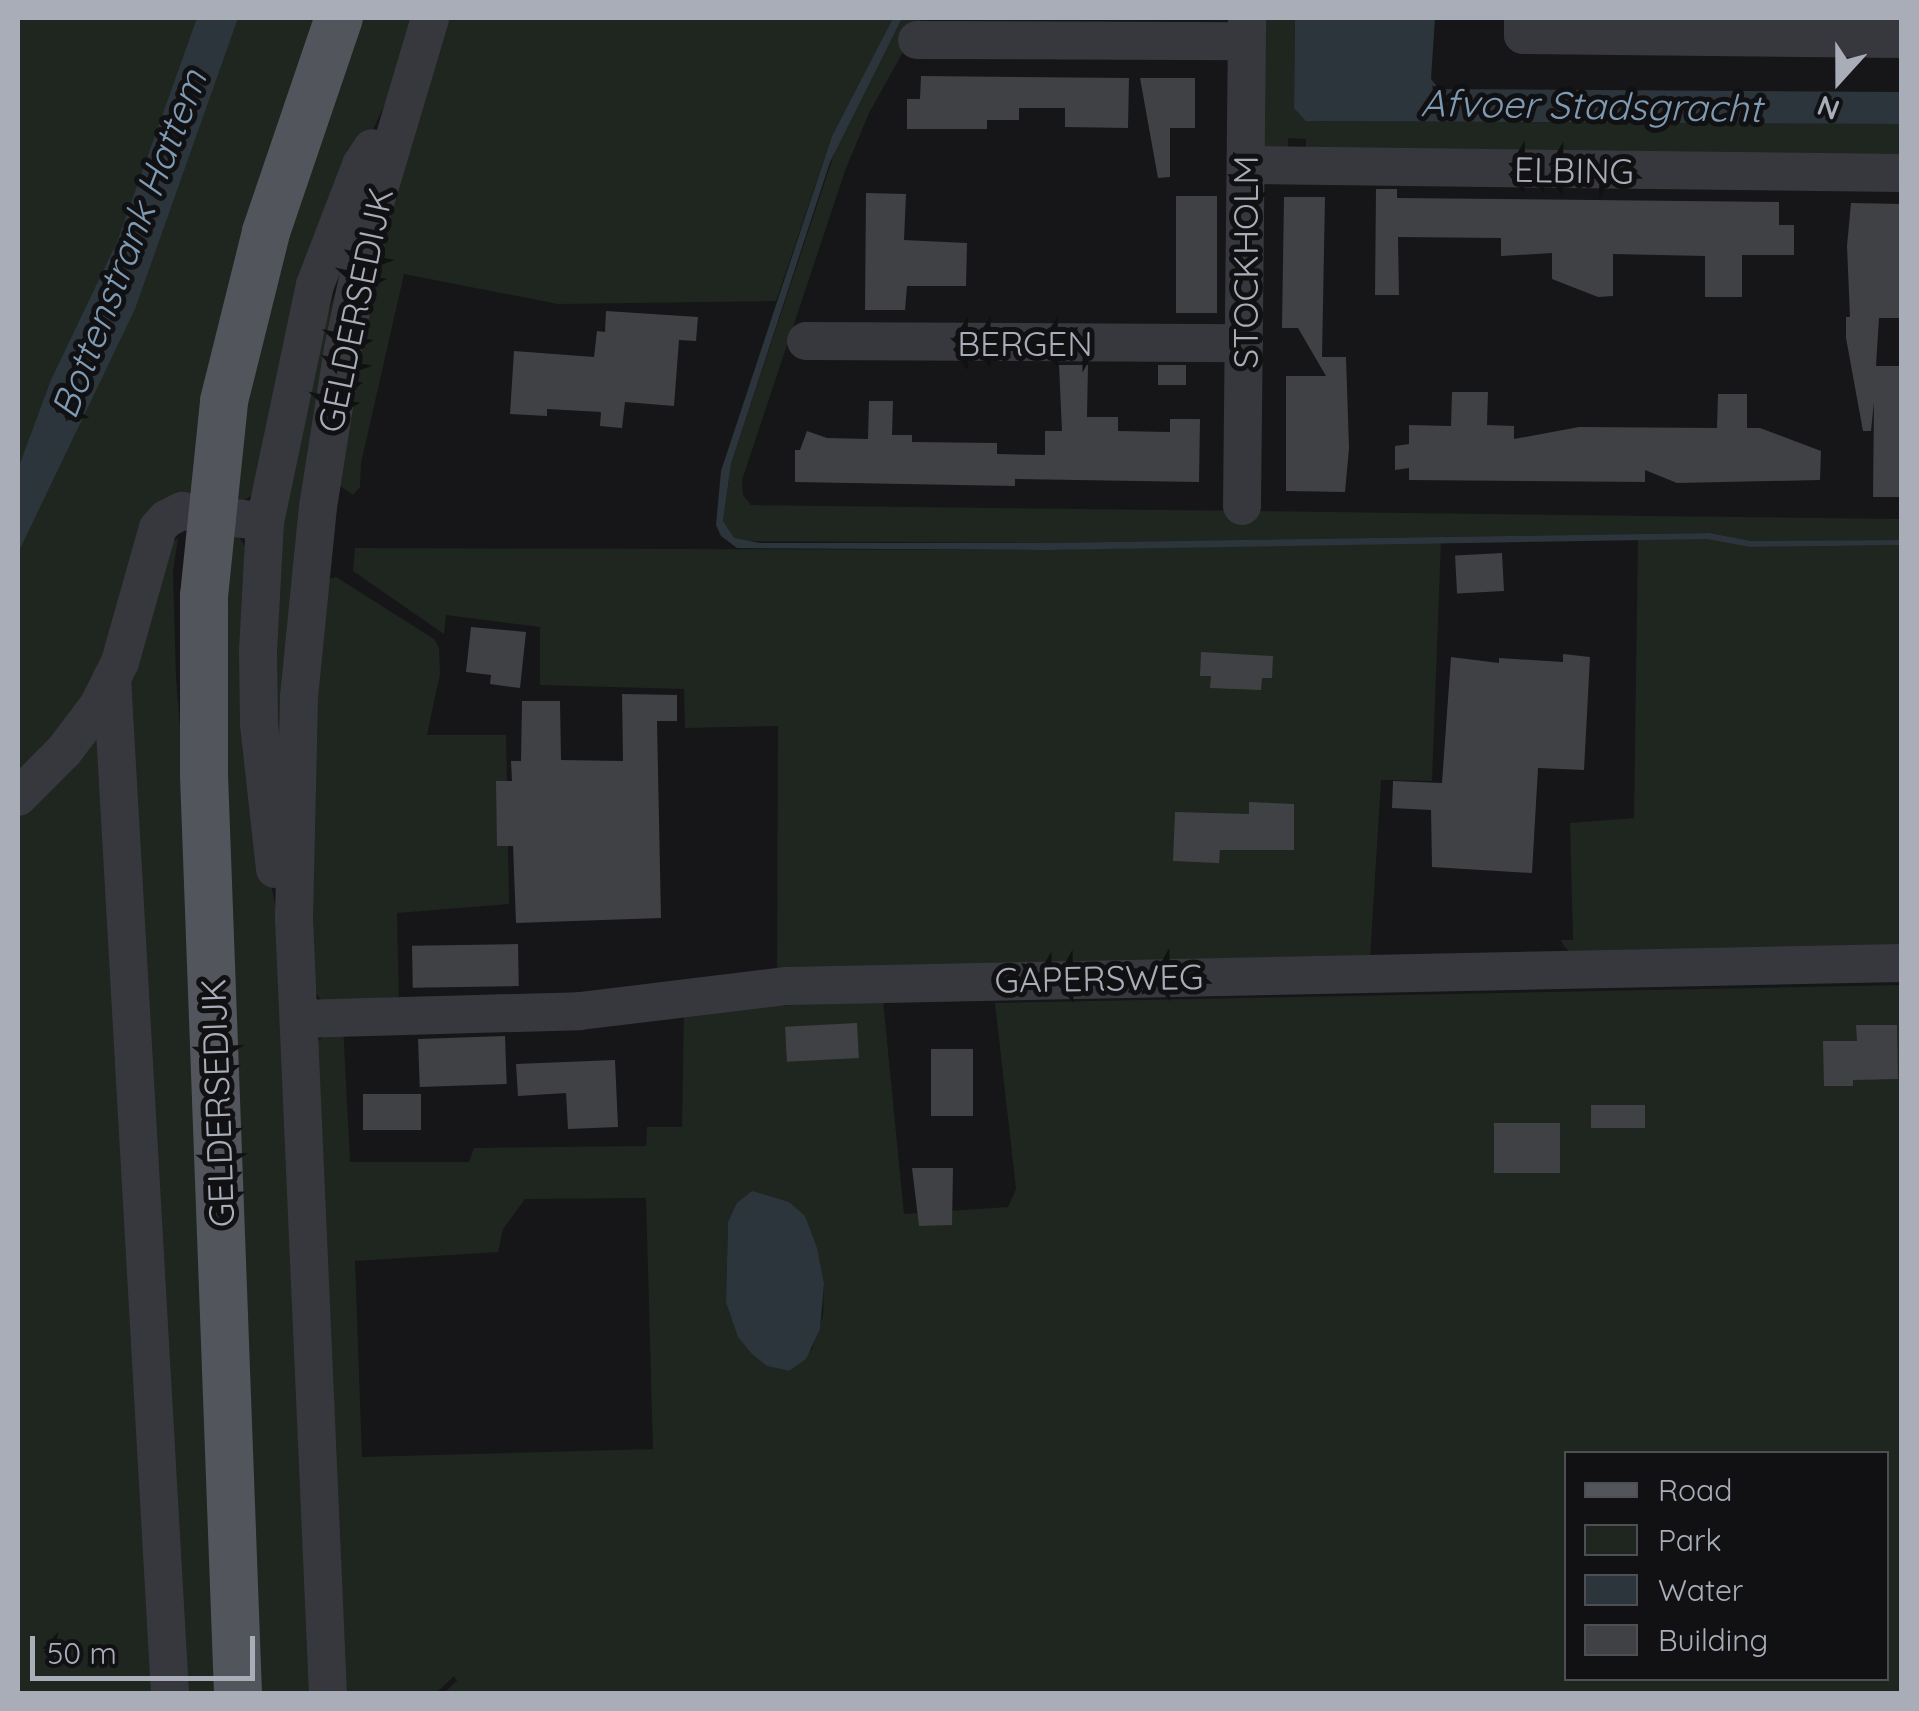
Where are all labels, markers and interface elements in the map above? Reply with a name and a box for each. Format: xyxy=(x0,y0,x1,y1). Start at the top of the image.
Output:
north arrow xyxy=(1789,30,1889,130)
water label: Bottenstrank Hattem xyxy=(42,63,216,425)
water label: Afvoer Stadsgracht xyxy=(1420,80,1762,132)
text: N xyxy=(1812,88,1844,129)
street label: ELBING xyxy=(1514,148,1634,192)
street label: STOCKHOLM xyxy=(1224,156,1266,368)
street label: GELDERSEDIJK xyxy=(309,184,401,436)
street label: BERGEN xyxy=(957,322,1093,364)
street label: GAPERSWEG xyxy=(994,955,1204,1001)
street label: GELDERSEDIJK xyxy=(192,978,242,1228)
legend xyxy=(1564,1451,1889,1681)
text: Road xyxy=(1658,1471,1732,1509)
text: Park xyxy=(1658,1521,1722,1559)
text: Water xyxy=(1658,1571,1743,1609)
scale bar xyxy=(35,1616,260,1678)
text: Building xyxy=(1658,1621,1768,1659)
text: 50 m xyxy=(47,1634,117,1672)

